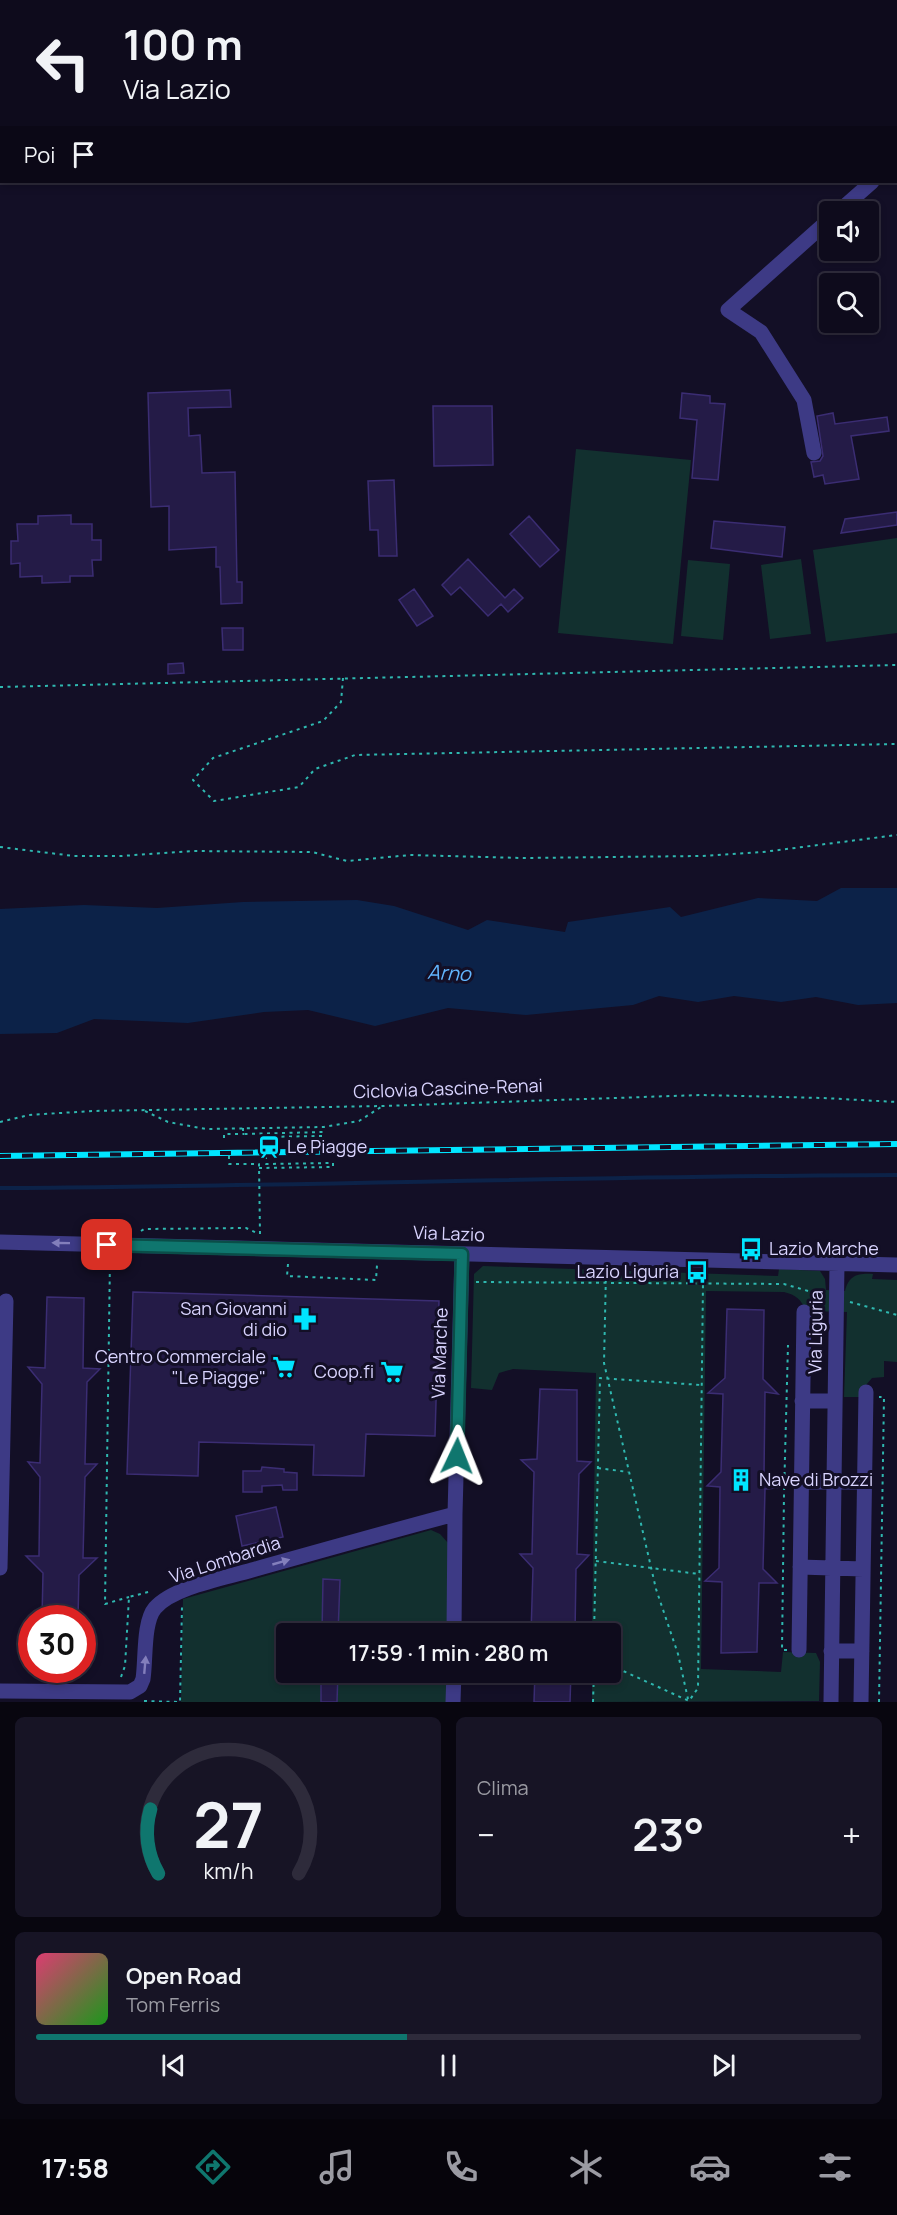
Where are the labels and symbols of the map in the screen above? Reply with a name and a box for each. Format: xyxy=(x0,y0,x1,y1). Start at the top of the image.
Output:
water label: Arno xyxy=(427,958,473,987)
street label: Ciclovia Cascine-Renai xyxy=(353,1073,543,1103)
station icon: Le Piagge xyxy=(256,1134,282,1160)
place label: Le Piagge xyxy=(287,1134,367,1158)
pin xyxy=(81,1219,132,1270)
street label: Via Lazio xyxy=(413,1220,485,1246)
bus stop icon: Lazio Marche xyxy=(738,1236,764,1262)
place label: Lazio Marche xyxy=(769,1236,879,1260)
one-way arrow xyxy=(52,1239,71,1248)
place label: Lazio Liguria xyxy=(576,1259,679,1283)
bus stop icon: Lazio Liguria xyxy=(684,1259,710,1285)
street label: Via Liguria xyxy=(802,1290,828,1374)
place label: San Giovanni di dio xyxy=(180,1296,287,1341)
pharmacy icon: San Giovanni di dio xyxy=(292,1306,318,1332)
street label: Via Marche xyxy=(425,1307,453,1399)
place label: Centro Commerciale "Le Piagge" xyxy=(95,1344,266,1389)
supermarket icon: Centro Commerciale "Le Piagge" xyxy=(271,1354,297,1380)
place label: Coop.fi xyxy=(314,1359,374,1383)
supermarket icon: Coop.fi xyxy=(379,1359,405,1385)
position arrow xyxy=(425,1424,489,1488)
building icon: Nave di Brozzi xyxy=(728,1467,754,1493)
place label: Nave di Brozzi xyxy=(759,1467,873,1491)
street label: Via Lombardia xyxy=(166,1530,283,1588)
one-way arrow xyxy=(272,1557,290,1566)
speed limit sign: 30 xyxy=(18,1605,96,1683)
one-way arrow xyxy=(140,1656,150,1675)

